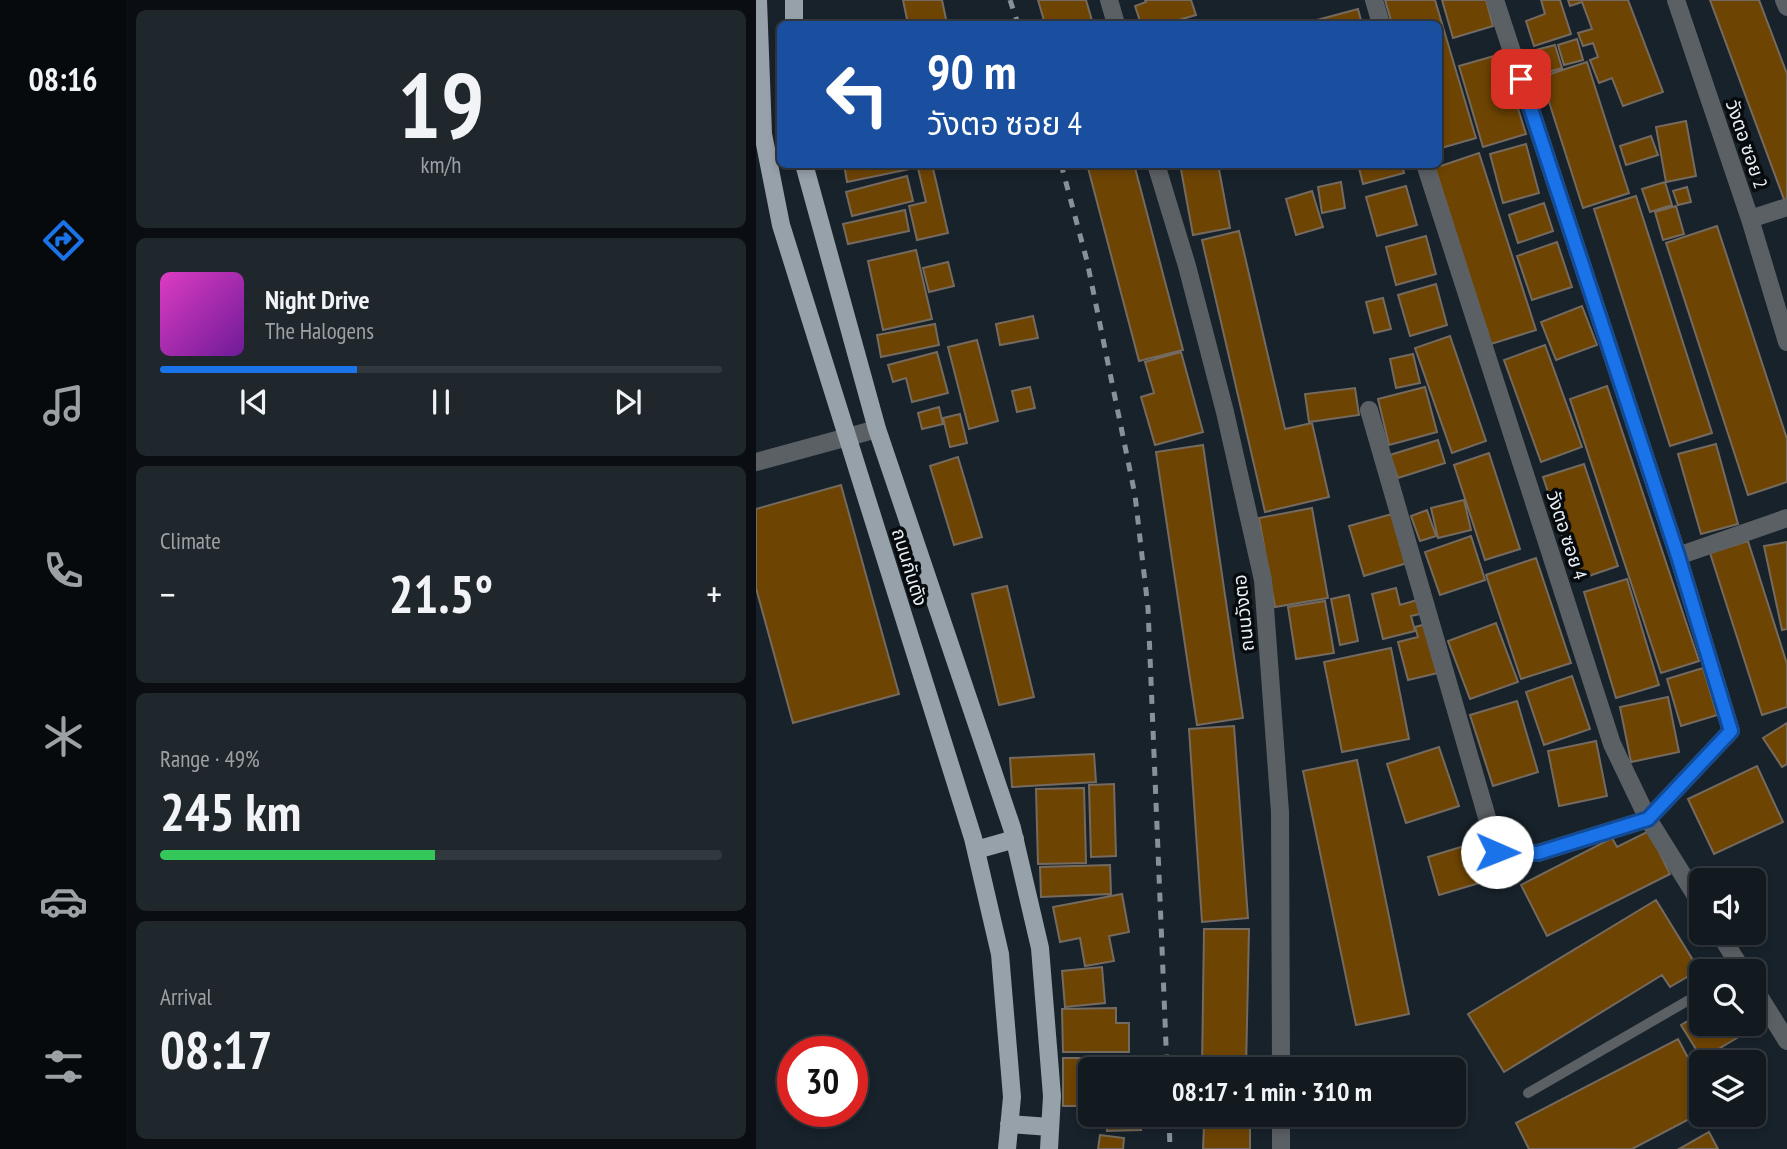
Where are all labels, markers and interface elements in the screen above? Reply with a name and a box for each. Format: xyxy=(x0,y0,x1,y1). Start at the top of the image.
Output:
text: 90 m xyxy=(927,39,1016,103)
text: 19 xyxy=(398,45,485,163)
icon: left xyxy=(812,49,903,140)
pin xyxy=(1491,49,1551,109)
text: 08:16 xyxy=(28,58,98,100)
icon: arrive xyxy=(1502,60,1540,98)
street label: วังตอ ซอย 2 xyxy=(1721,97,1773,191)
text: วังตอ ซอย 4 xyxy=(927,102,1082,144)
text: km/h xyxy=(421,150,461,179)
icon: directions xyxy=(39,216,88,265)
text: Night Drive xyxy=(265,283,370,316)
text: The Halogens xyxy=(265,316,374,345)
icon: music xyxy=(39,381,88,430)
icon: previous xyxy=(235,383,273,421)
icon: pause xyxy=(422,383,460,421)
icon: next xyxy=(609,383,647,421)
street label: วังตอ ซอย 4 xyxy=(1541,488,1593,583)
street label: ถนนกันตัง xyxy=(887,525,933,609)
text: Climate xyxy=(160,526,221,555)
icon: phone xyxy=(39,546,88,595)
text: 21.5° xyxy=(389,560,493,627)
text: − xyxy=(160,569,176,618)
text: + xyxy=(706,569,722,618)
street label: ถนนวังตอ xyxy=(1227,573,1259,653)
icon: climate xyxy=(39,712,88,761)
text: Range · 49% xyxy=(160,744,260,773)
text: 245 km xyxy=(160,778,301,845)
position arrow xyxy=(1460,815,1534,889)
map controls xyxy=(1689,868,1766,1127)
button: sound xyxy=(1689,868,1766,945)
icon: car xyxy=(39,877,88,926)
button: search xyxy=(1689,959,1766,1036)
text: Arrival xyxy=(160,982,212,1011)
text: 08:17 xyxy=(160,1016,272,1083)
speed limit sign: 30 xyxy=(777,1036,868,1127)
icon: filters xyxy=(39,1042,88,1091)
button: layers xyxy=(1689,1050,1766,1127)
text: 08:17 · 1 min · 310 m xyxy=(1172,1075,1372,1108)

